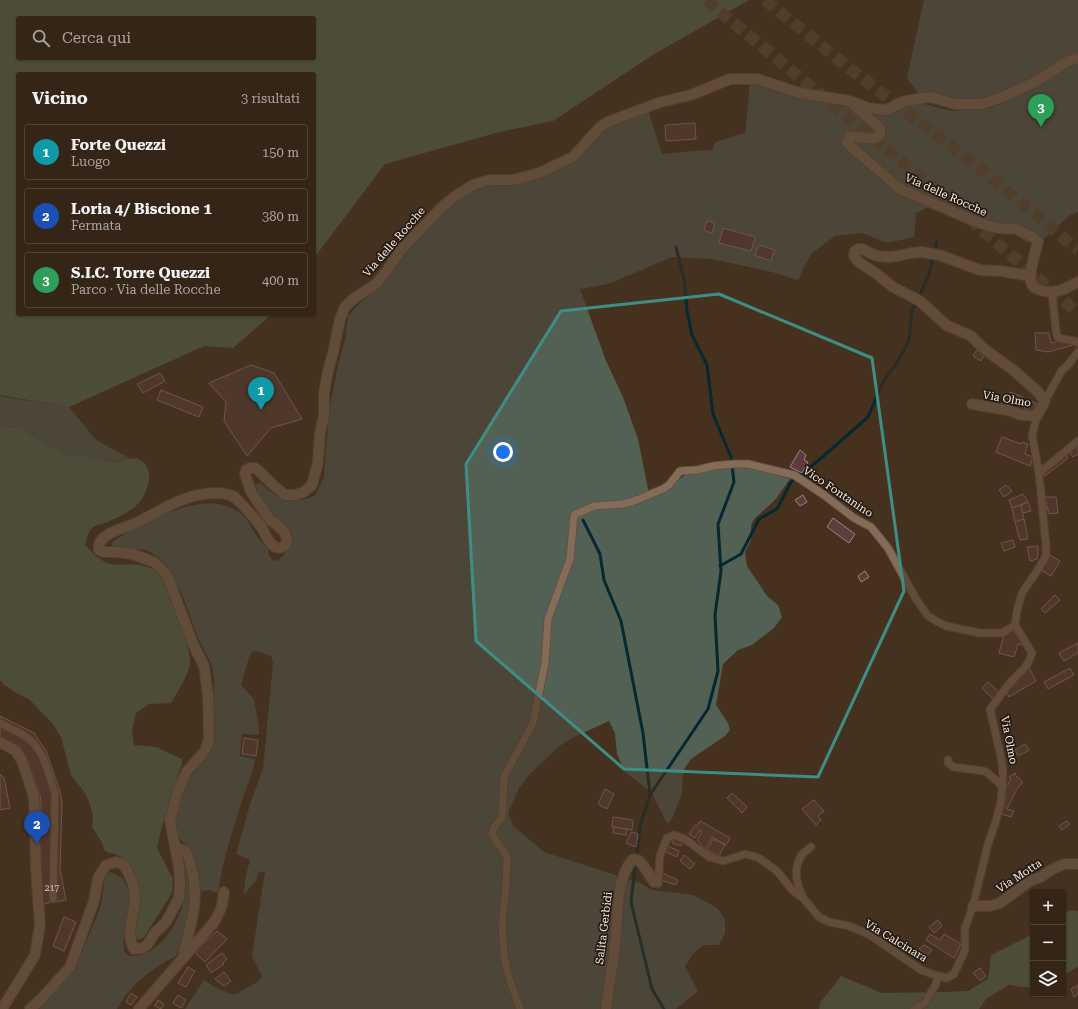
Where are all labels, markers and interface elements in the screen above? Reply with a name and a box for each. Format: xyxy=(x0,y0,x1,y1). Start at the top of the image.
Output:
search box xyxy=(16,16,316,60)
icon: search xyxy=(30,27,52,49)
text: Cerca qui xyxy=(62,29,131,47)
text: Vicino xyxy=(32,88,88,108)
text: 3 risultati xyxy=(241,91,300,106)
pin: 3 xyxy=(1028,94,1054,127)
text: Forte Quezzi xyxy=(71,136,166,154)
text: 1 xyxy=(42,145,50,160)
text: 150 m xyxy=(262,145,299,160)
text: Luogo xyxy=(71,154,110,169)
street label: Via delle Rocche xyxy=(903,171,989,219)
text: Loria 4/ Biscione 1 xyxy=(71,200,212,218)
street label: Via delle Rocche xyxy=(360,204,428,280)
text: 2 xyxy=(42,209,50,224)
text: 380 m xyxy=(262,209,299,224)
text: Fermata xyxy=(71,218,121,233)
text: S.I.C. Torre Quezzi xyxy=(71,264,210,282)
text: 3 xyxy=(42,273,50,288)
text: 400 m xyxy=(262,273,299,288)
text: Parco · Via delle Rocche xyxy=(71,282,221,297)
pin: 1 xyxy=(248,377,274,410)
street label: Via Olmo xyxy=(982,388,1032,410)
your location xyxy=(493,442,513,462)
street label: Vico Fontanino xyxy=(801,464,876,520)
street label: Via Olmo xyxy=(998,715,1020,765)
pin: 2 xyxy=(24,811,50,844)
street label: Via Motta xyxy=(994,857,1044,895)
house number: 217 xyxy=(44,883,60,893)
map controls xyxy=(1030,889,1066,997)
button: + xyxy=(1030,889,1066,925)
street label: Salita Gerbidi xyxy=(593,890,615,965)
street label: Via Calcinara xyxy=(863,917,929,965)
button: − xyxy=(1030,925,1066,961)
button: layers xyxy=(1030,961,1066,997)

